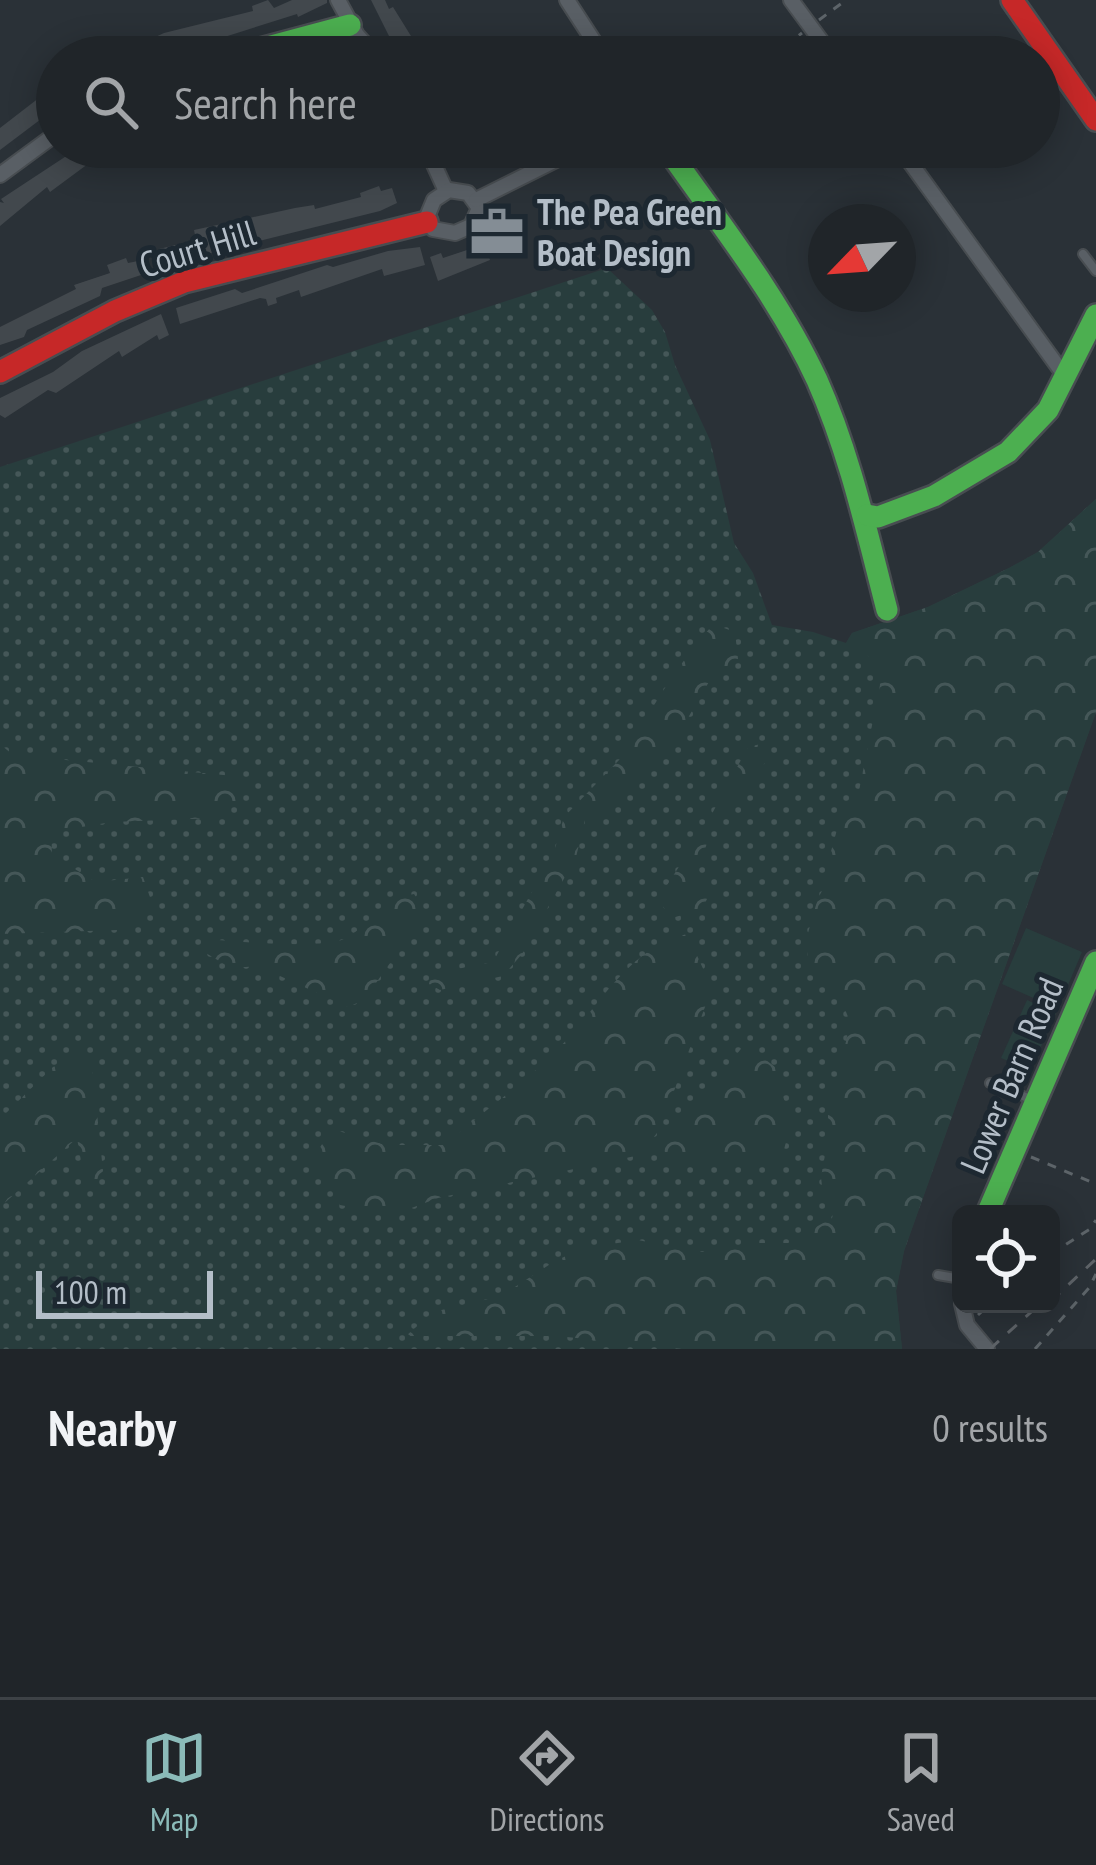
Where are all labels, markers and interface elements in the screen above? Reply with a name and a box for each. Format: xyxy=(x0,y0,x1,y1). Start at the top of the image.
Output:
search box xyxy=(36,36,1060,168)
icon: search xyxy=(78,69,144,135)
text: Search here xyxy=(174,73,357,131)
place label: The Pea Green Boat Design xyxy=(537,188,722,276)
office icon: The Pea Green Boat Design xyxy=(468,203,526,261)
north arrow xyxy=(808,204,916,312)
street label: Court Hill xyxy=(133,208,261,288)
street label: Lower Barn Road xyxy=(949,970,1073,1180)
map controls xyxy=(952,1205,1060,1313)
button: locate xyxy=(952,1205,1060,1313)
scale bar xyxy=(36,1265,213,1318)
text: 100 m xyxy=(54,1270,127,1313)
text: Nearby xyxy=(48,1394,176,1460)
text: 0 results xyxy=(932,1402,1048,1453)
tab: Map xyxy=(141,1725,207,1840)
tab: Directions xyxy=(490,1725,604,1840)
tab: Saved xyxy=(887,1725,955,1840)

